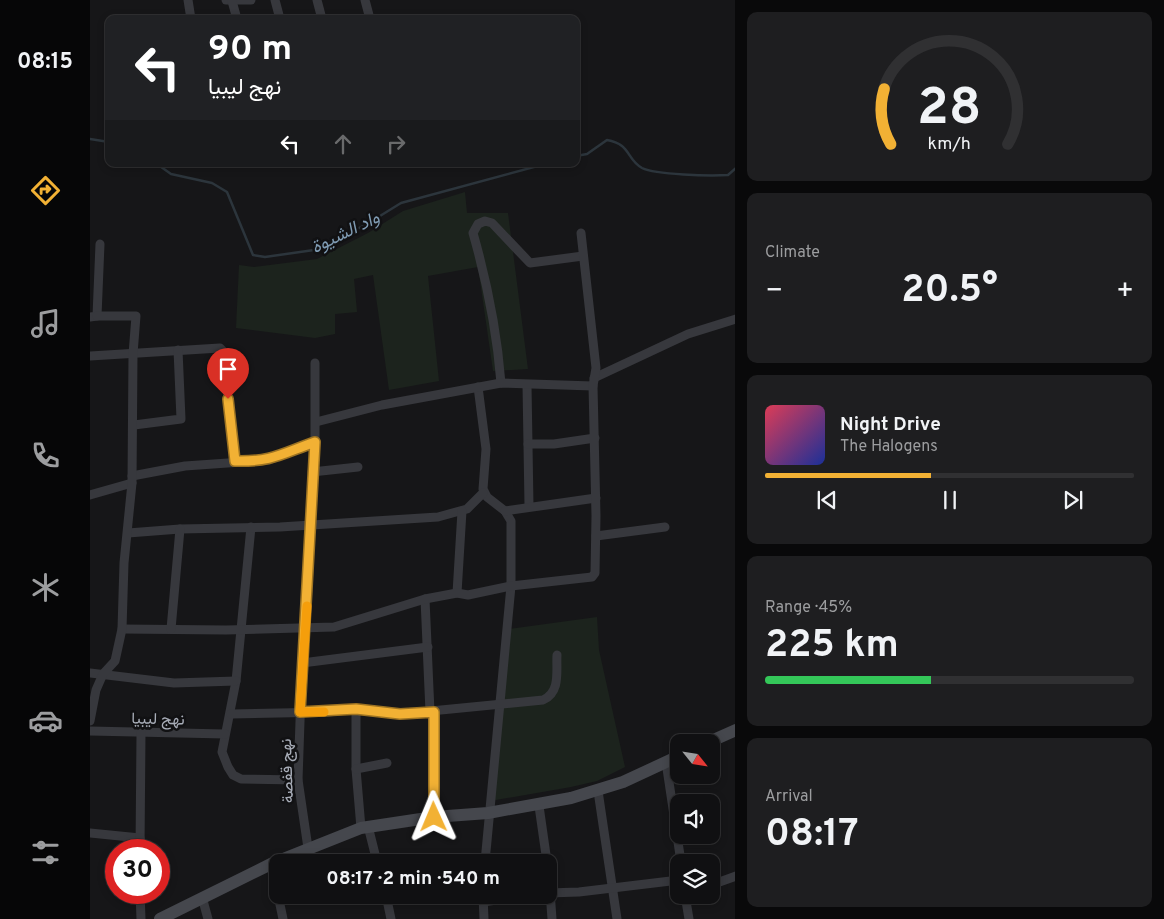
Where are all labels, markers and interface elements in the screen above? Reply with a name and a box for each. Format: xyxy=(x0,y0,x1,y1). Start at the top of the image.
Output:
text: 90 m xyxy=(208,28,292,72)
icon: left xyxy=(125,35,190,100)
text: 08:15 xyxy=(17,49,73,76)
text: نهج ليبيا xyxy=(208,75,281,102)
text: 28 xyxy=(917,77,982,143)
icon: left xyxy=(276,130,304,158)
icon: ahead xyxy=(329,130,357,158)
icon: right xyxy=(382,130,410,158)
text: km/h xyxy=(928,133,971,156)
icon: directions xyxy=(28,173,63,208)
water label: واد الشيوة xyxy=(308,207,384,260)
text: Climate xyxy=(765,243,820,263)
text: 20.5° xyxy=(901,267,998,316)
text: − xyxy=(765,274,783,310)
text: + xyxy=(1116,274,1134,310)
icon: music xyxy=(28,306,63,341)
pin xyxy=(207,348,249,399)
icon: arrive xyxy=(214,355,242,383)
text: Night Drive xyxy=(840,413,941,437)
text: The Halogens xyxy=(840,437,938,457)
icon: phone xyxy=(28,438,63,473)
icon: previous xyxy=(813,486,841,514)
icon: pause xyxy=(936,486,964,514)
icon: next xyxy=(1059,486,1087,514)
icon: climate xyxy=(28,570,63,605)
text: Range · 45% xyxy=(765,598,852,618)
text: 225 km xyxy=(765,622,899,671)
icon: car xyxy=(28,703,63,738)
street label: نهج ليبيا xyxy=(131,710,185,730)
north arrow xyxy=(670,734,720,784)
map controls xyxy=(670,734,720,904)
street label: نهج قفصة xyxy=(277,738,299,804)
text: Arrival xyxy=(765,787,813,807)
position arrow xyxy=(407,790,459,842)
button: sound xyxy=(670,794,720,844)
text: 08:17 xyxy=(765,811,859,860)
icon: filters xyxy=(28,835,63,870)
speed limit sign: 30 xyxy=(105,839,170,904)
button: layers xyxy=(670,854,720,904)
text: 08:17 · 2 min · 540 m xyxy=(326,867,500,891)

